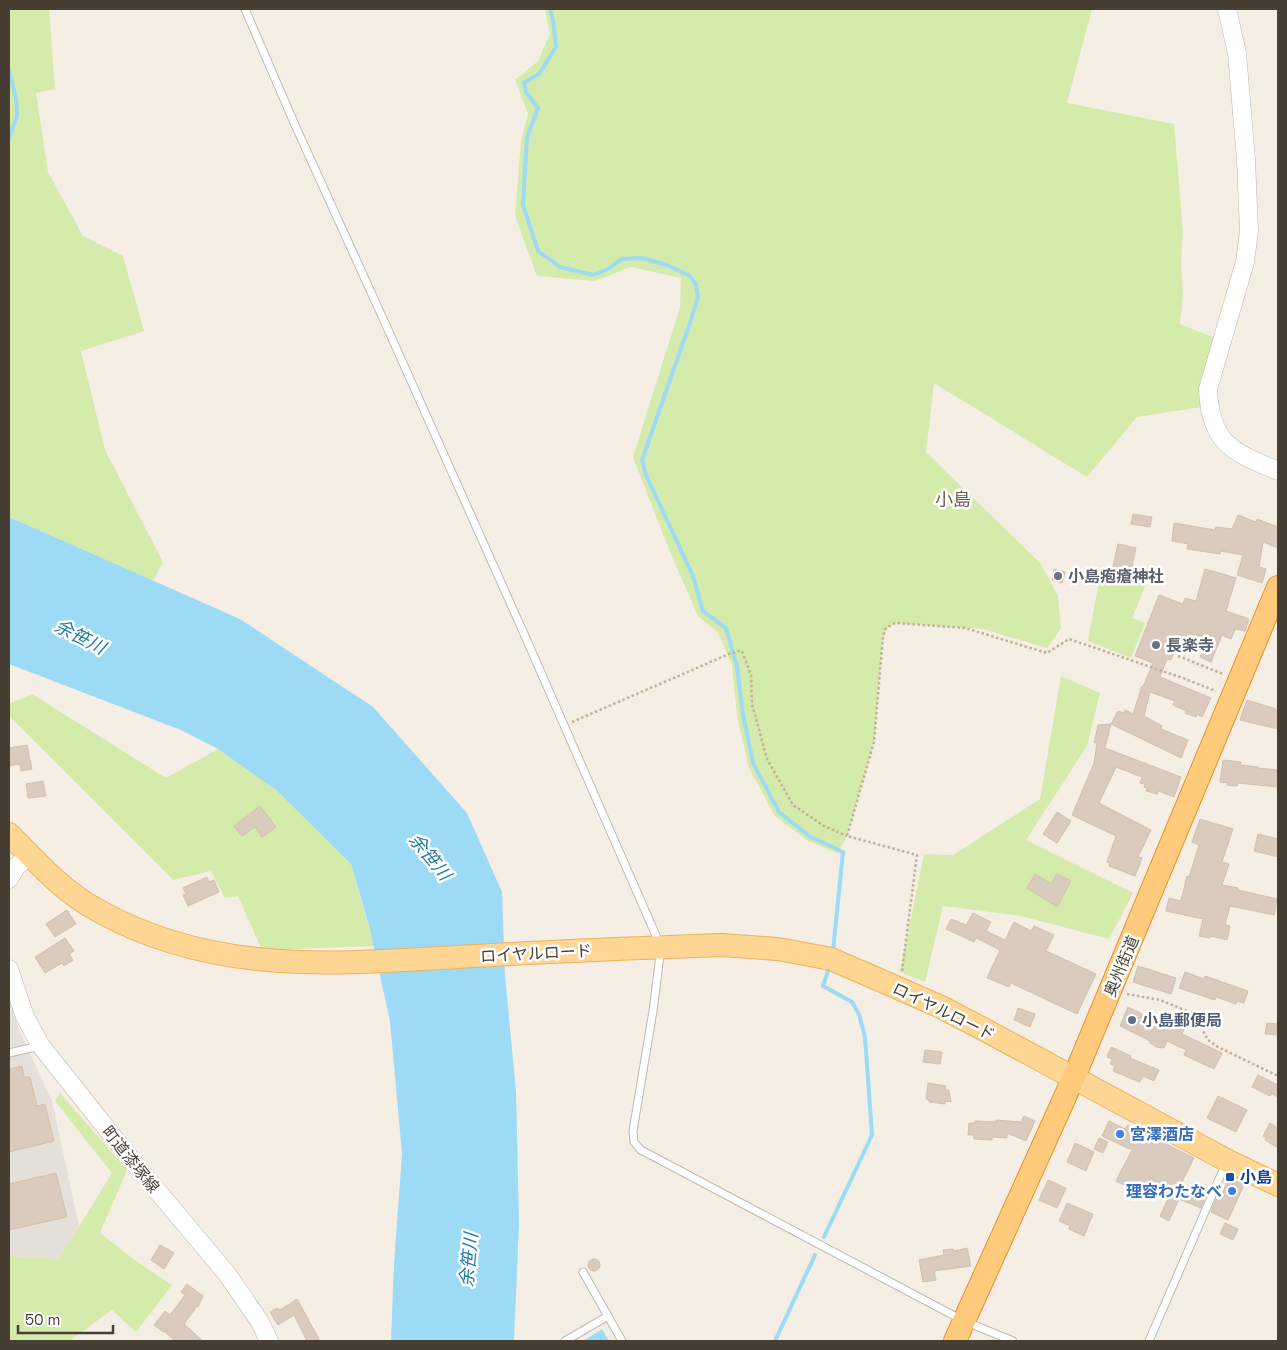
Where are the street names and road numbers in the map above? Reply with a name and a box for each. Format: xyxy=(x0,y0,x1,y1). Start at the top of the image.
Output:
street label: 奥州街道 xyxy=(1099,933,1144,1000)
street label: ロイヤルロード xyxy=(480,940,592,967)
street label: ロイヤルロード xyxy=(889,978,999,1045)
street label: 町道漆塚線 xyxy=(97,1122,164,1197)

